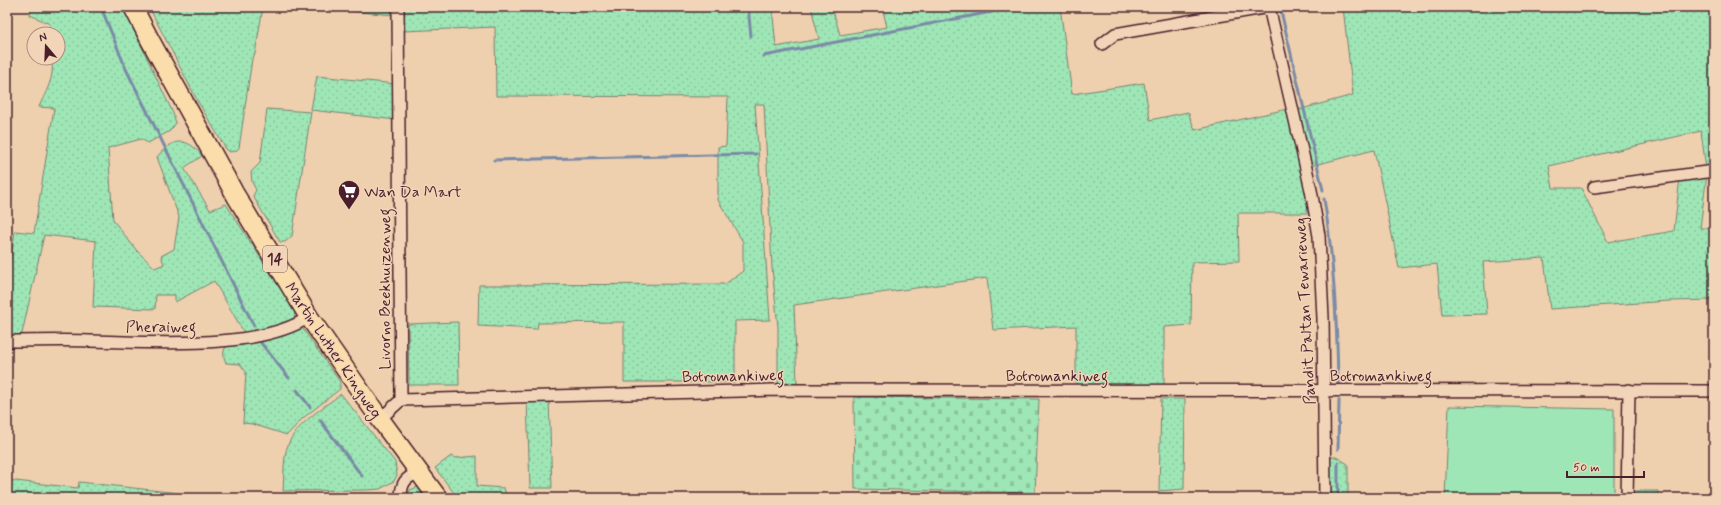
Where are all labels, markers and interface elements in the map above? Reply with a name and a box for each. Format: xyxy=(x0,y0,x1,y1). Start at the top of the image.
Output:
north arrow xyxy=(26,26,66,66)
text: N xyxy=(37,30,49,45)
supermarket icon: Wan Da Mart xyxy=(336,178,362,211)
place label: Wan Da Mart xyxy=(364,182,462,203)
street label: Livorno Beekhuizenweg xyxy=(375,208,397,370)
street label: Pandit Paltan Tewarieweg xyxy=(1290,217,1321,405)
road number: 14 xyxy=(263,246,287,272)
street label: Martin Luther Kingweg xyxy=(278,279,386,424)
street label: Pheraiweg xyxy=(126,317,196,339)
street label: Botromankiweg xyxy=(682,365,784,389)
street label: Botromankiweg xyxy=(1006,366,1108,388)
street label: Botromankiweg xyxy=(1330,366,1432,388)
scale bar xyxy=(1567,453,1644,479)
text: 50 m xyxy=(1573,460,1600,476)

